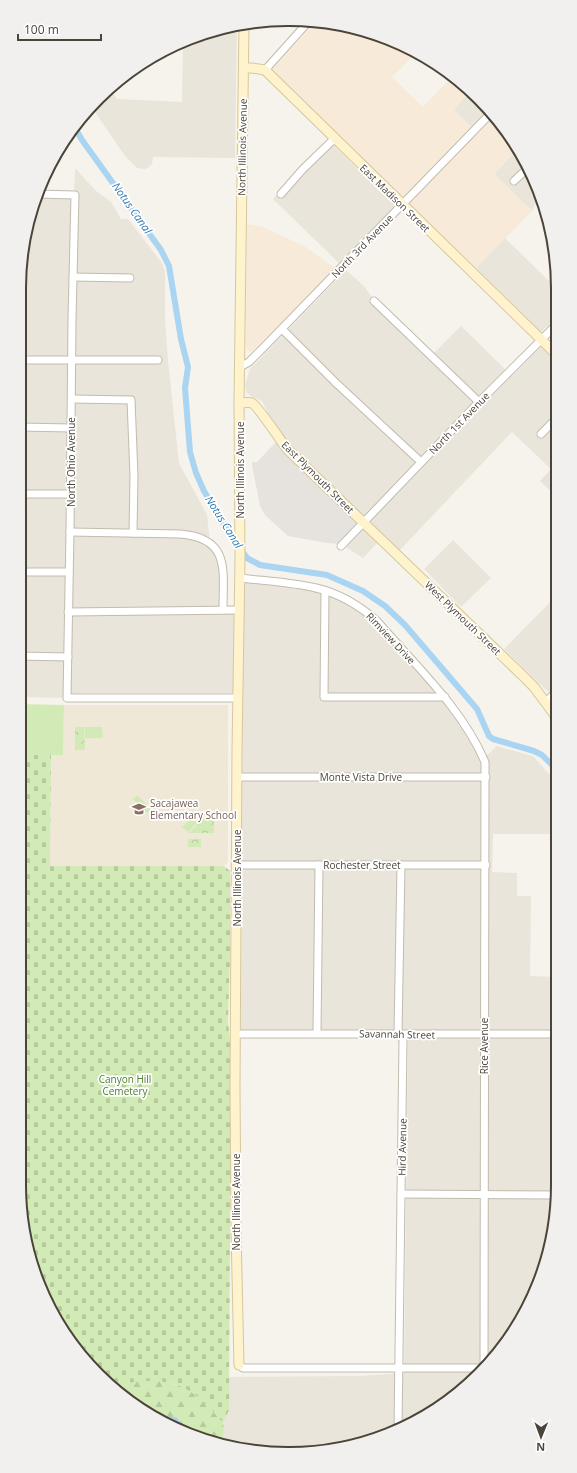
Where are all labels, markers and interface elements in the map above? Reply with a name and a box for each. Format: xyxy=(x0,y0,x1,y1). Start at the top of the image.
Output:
scale bar xyxy=(18,16,101,42)
text: 100 m xyxy=(24,21,59,38)
street label: North Illinois Avenue xyxy=(234,98,250,196)
street label: East Madison Street xyxy=(357,161,434,236)
water label: Notus Canal xyxy=(109,179,156,237)
street label: North 3rd Avenue xyxy=(328,211,396,281)
street label: North 1st Avenue xyxy=(426,389,493,457)
street label: North Ohio Avenue xyxy=(64,417,78,507)
street label: North Illinois Avenue xyxy=(233,421,247,519)
street label: East Plymouth Street xyxy=(279,438,358,517)
water label: Notus Canal xyxy=(202,493,247,551)
street label: West Plymouth Street xyxy=(422,578,504,658)
street label: Rimview Drive xyxy=(363,609,419,667)
street label: Monte Vista Drive xyxy=(320,770,403,784)
place label: Sacajawea Elementary School xyxy=(150,796,236,822)
school or university icon: Sacajawea Elementary School xyxy=(131,801,147,817)
street label: North Illinois Avenue xyxy=(230,829,244,927)
street label: Rochester Street xyxy=(323,858,401,872)
street label: Rice Avenue xyxy=(477,1017,491,1074)
street label: Savannah Street xyxy=(359,1026,436,1042)
park label: Canyon Hill Cemetery xyxy=(99,1072,151,1098)
street label: Hird Avenue xyxy=(394,1118,410,1176)
street label: North Illinois Avenue xyxy=(229,1153,243,1251)
north arrow xyxy=(521,1417,561,1457)
text: N xyxy=(536,1440,545,1455)

